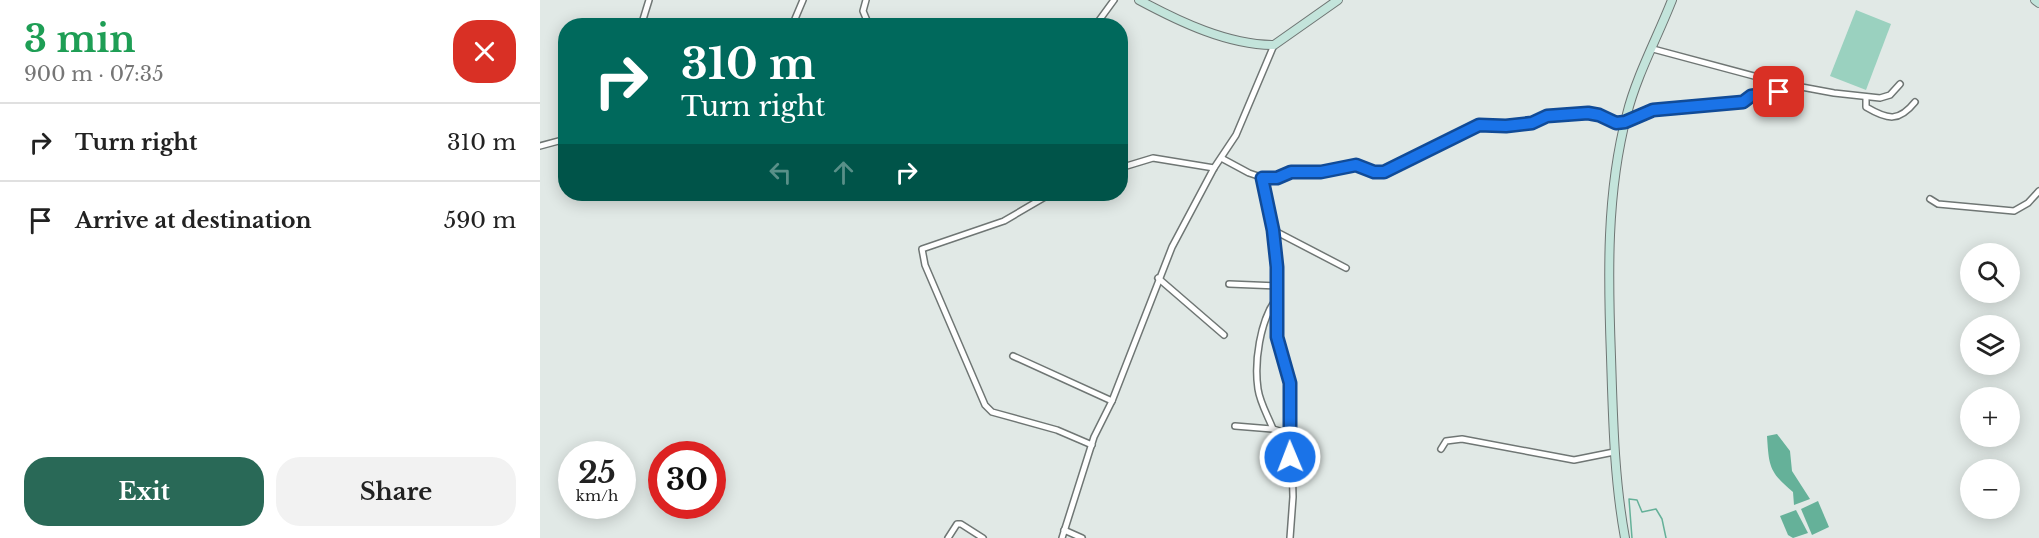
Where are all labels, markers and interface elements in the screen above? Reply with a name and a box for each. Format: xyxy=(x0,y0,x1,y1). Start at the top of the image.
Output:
text: 3 min xyxy=(24,17,136,62)
button: close xyxy=(453,20,516,83)
text: 310 m xyxy=(681,38,815,90)
icon: right xyxy=(582,42,660,120)
text: 900 m · 07:35 xyxy=(24,62,164,86)
pin xyxy=(1753,66,1804,117)
icon: arrive xyxy=(1762,75,1795,108)
text: Turn right xyxy=(681,90,825,123)
icon: right xyxy=(24,126,57,159)
text: Turn right xyxy=(75,129,197,156)
text: 310 m xyxy=(447,129,516,156)
icon: left xyxy=(764,156,797,189)
icon: ahead xyxy=(827,156,860,189)
icon: right xyxy=(890,156,923,189)
icon: arrive xyxy=(24,204,57,237)
text: Arrive at destination xyxy=(75,207,312,234)
text: 590 m xyxy=(444,207,516,234)
map controls xyxy=(1960,243,2020,519)
button: search xyxy=(1960,243,2020,303)
button: layers xyxy=(1960,315,2020,375)
button: + xyxy=(1960,387,2020,447)
position arrow xyxy=(1258,425,1322,489)
speed limit sign: 30 xyxy=(648,441,726,519)
text: 25 xyxy=(578,454,616,491)
button: Exit xyxy=(24,457,264,526)
button: Share xyxy=(276,457,516,526)
button: − xyxy=(1960,459,2020,519)
text: km/h xyxy=(576,486,618,505)

